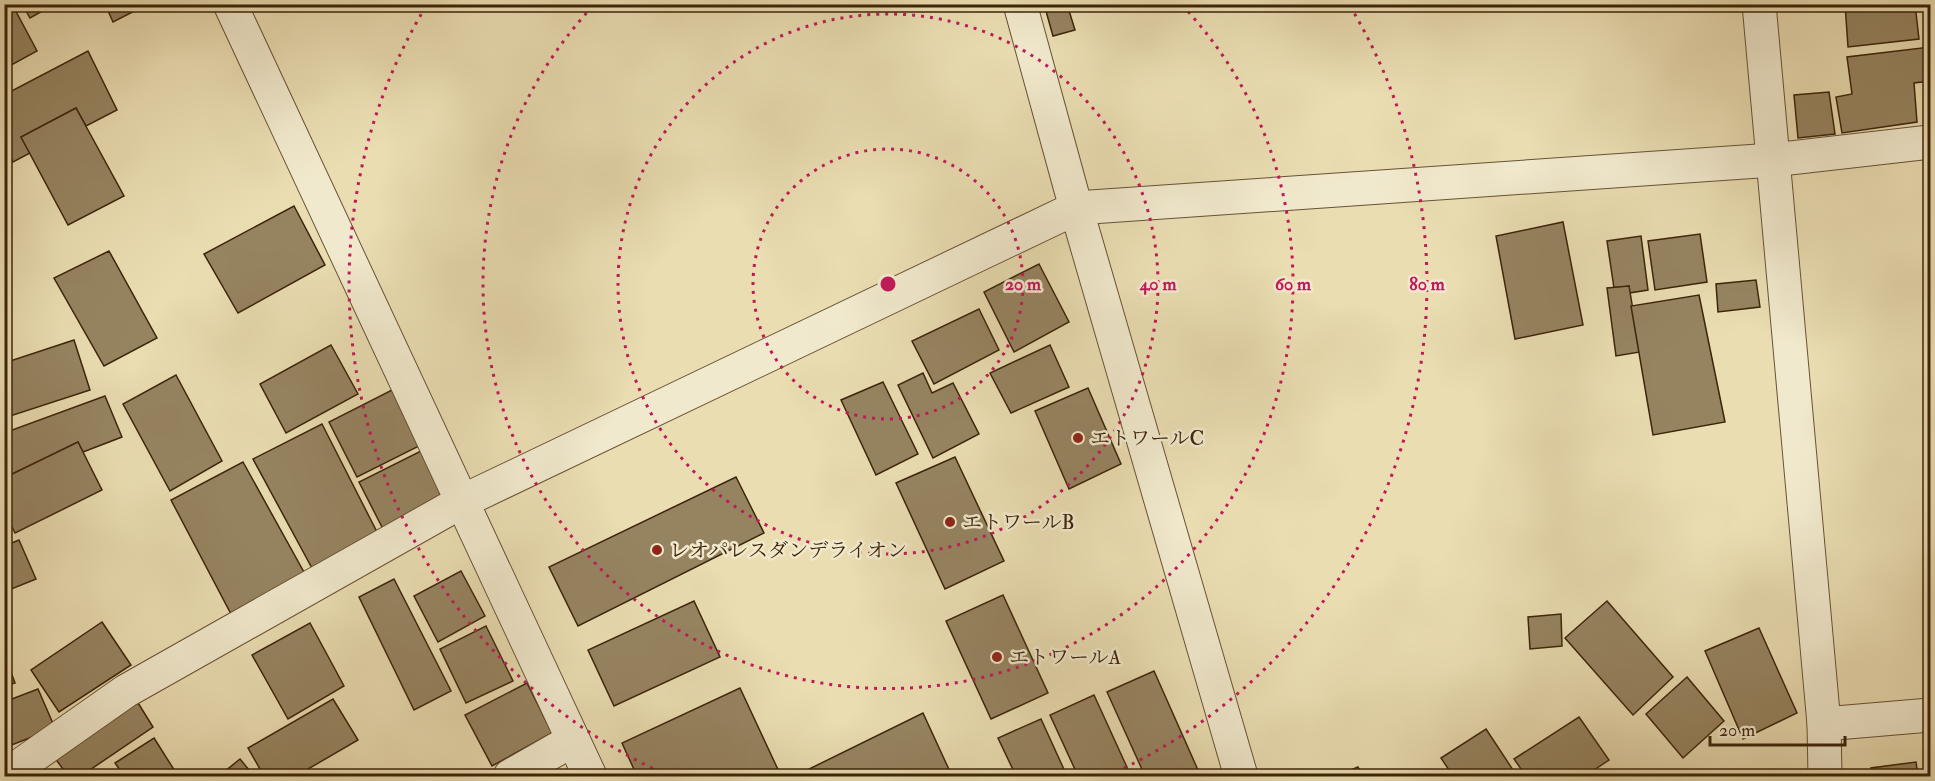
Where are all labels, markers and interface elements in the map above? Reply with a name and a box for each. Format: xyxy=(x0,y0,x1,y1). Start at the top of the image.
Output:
text: 20 m xyxy=(1005,273,1042,296)
text: 40 m xyxy=(1139,273,1177,296)
text: 60 m xyxy=(1275,273,1312,296)
text: 80 m xyxy=(1409,273,1446,296)
centre of rings xyxy=(878,274,898,294)
place label: エトワールC xyxy=(1090,426,1204,451)
marker: エトワールC xyxy=(1071,431,1085,445)
place label: エトワールB xyxy=(962,510,1075,535)
marker: エトワールB xyxy=(943,515,957,529)
place label: レオパレスダンデライオン xyxy=(669,538,907,563)
marker: レオパレスダンデライオン xyxy=(650,543,664,557)
place label: エトワールA xyxy=(1009,645,1122,670)
marker: エトワールA xyxy=(990,650,1004,664)
scale bar xyxy=(1710,709,1845,747)
text: 20 m xyxy=(1719,719,1755,742)

